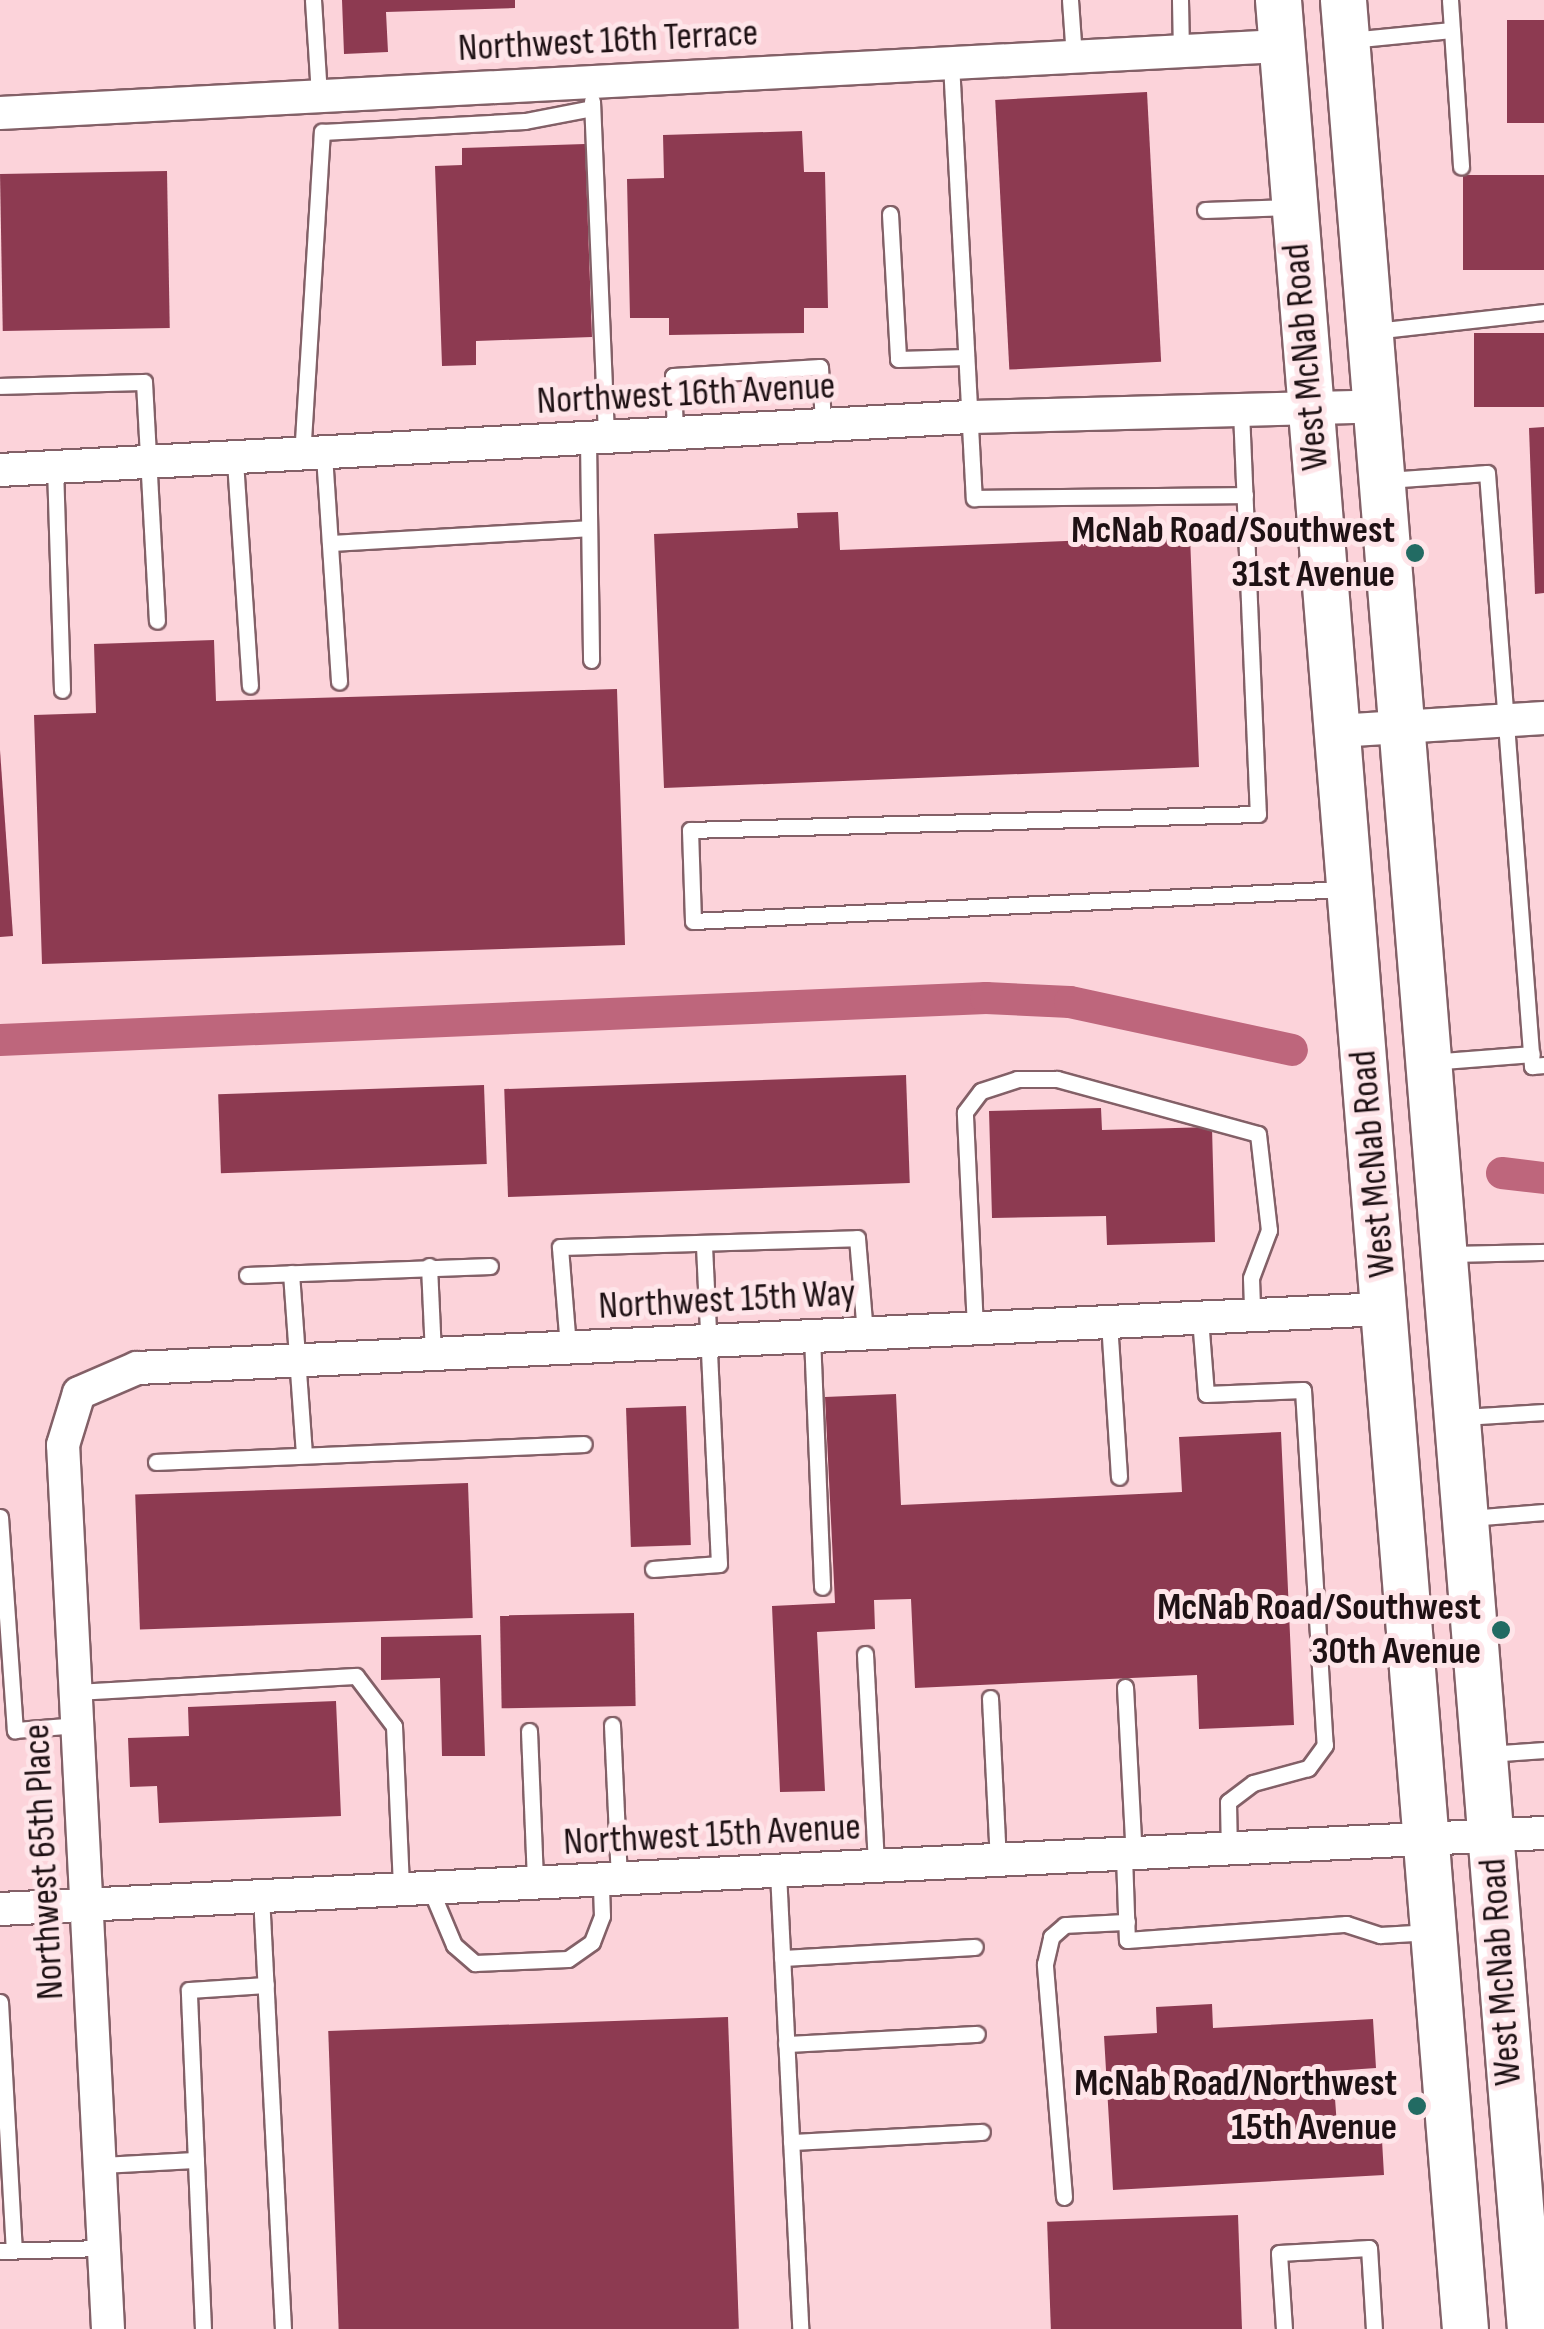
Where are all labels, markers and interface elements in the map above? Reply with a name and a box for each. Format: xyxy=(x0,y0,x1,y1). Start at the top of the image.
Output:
street label: Northwest 16th Terrace xyxy=(457,10,759,72)
street label: West McNab Road xyxy=(1273,242,1339,472)
street label: Northwest 16th Avenue xyxy=(536,363,836,425)
place label: McNab Road/Southwest 31st Avenue xyxy=(1071,508,1395,598)
marker: McNab Road/Southwest 31st Avenue xyxy=(1404,542,1426,564)
street label: West McNab Road xyxy=(1340,1049,1406,1279)
street label: Northwest 15th Way xyxy=(597,1270,857,1330)
place label: McNab Road/Southwest 30th Avenue xyxy=(1157,1585,1481,1675)
marker: McNab Road/Southwest 30th Avenue xyxy=(1490,1619,1512,1641)
street label: Northwest 65th Place xyxy=(14,1723,74,2001)
street label: Northwest 15th Avenue xyxy=(562,1804,862,1866)
street label: West McNab Road xyxy=(1470,1857,1532,2087)
place label: McNab Road/Northwest 15th Avenue xyxy=(1074,2061,1397,2150)
marker: McNab Road/Northwest 15th Avenue xyxy=(1406,2095,1428,2117)

